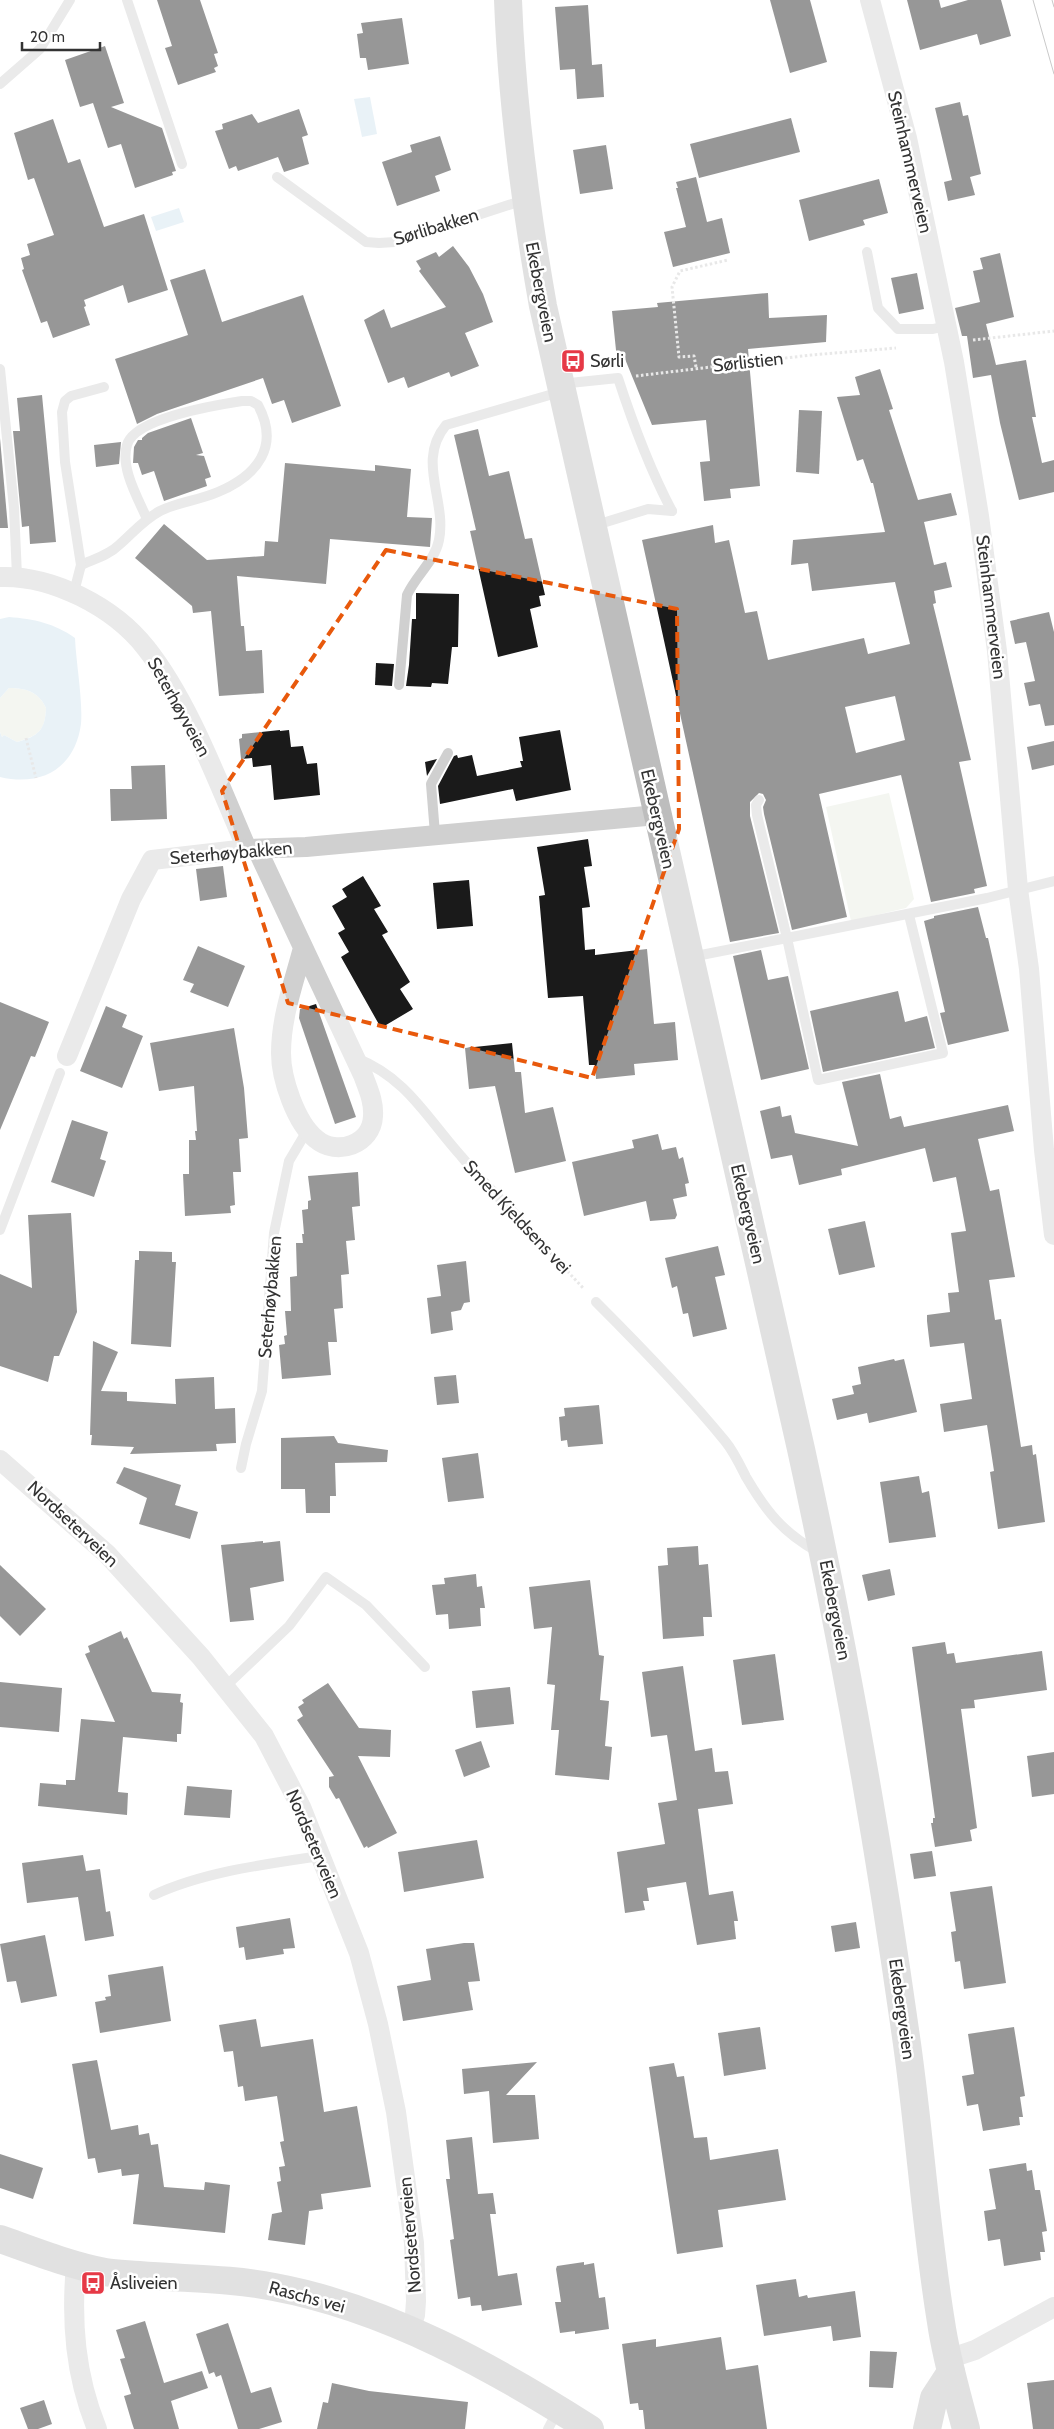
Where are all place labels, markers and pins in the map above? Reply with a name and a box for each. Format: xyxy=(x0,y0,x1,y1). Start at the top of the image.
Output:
bus stop icon: Sørli xyxy=(560,348,586,374)
place label: Sørli xyxy=(590,350,624,372)
bus stop icon: Åsliveien xyxy=(80,2270,106,2296)
place label: Åsliveien xyxy=(110,2272,178,2294)

